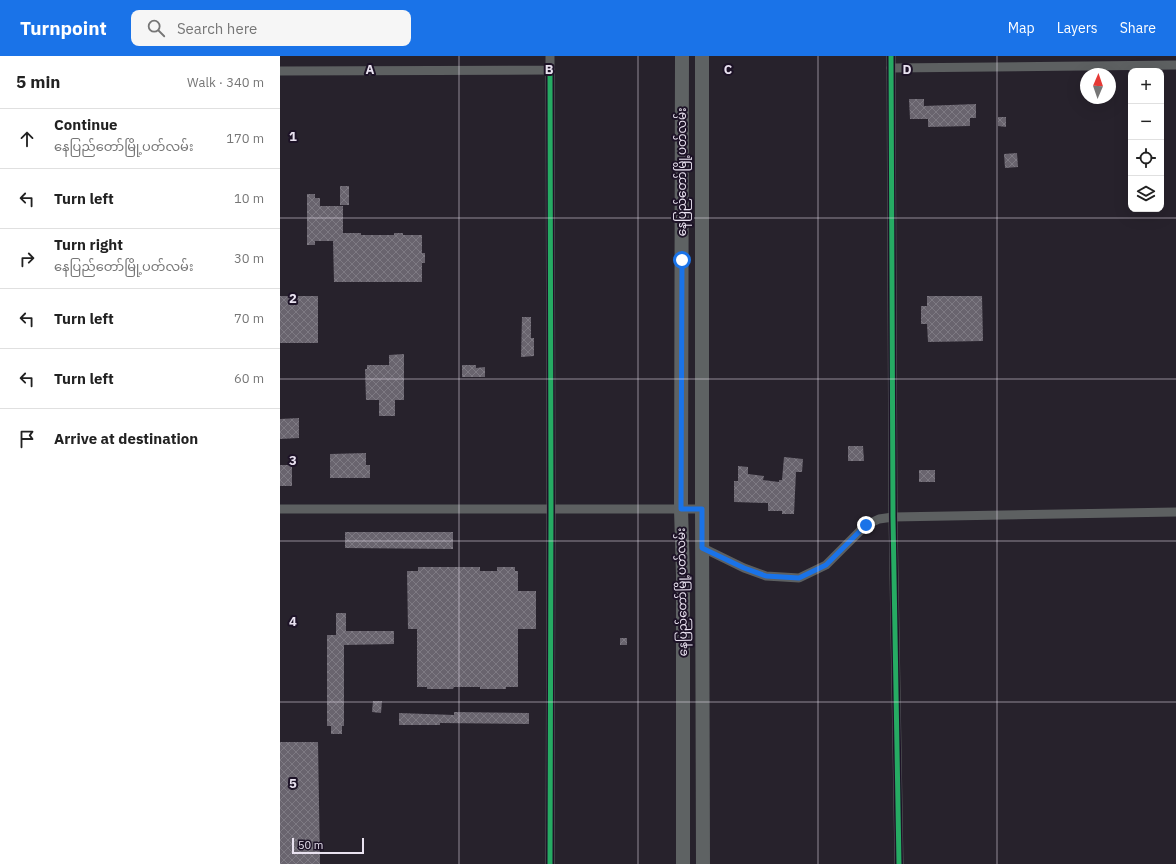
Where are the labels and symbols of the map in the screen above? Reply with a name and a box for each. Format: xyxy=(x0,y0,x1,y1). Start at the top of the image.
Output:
text: A xyxy=(366,61,375,78)
text: B xyxy=(545,61,554,78)
text: C xyxy=(724,61,733,78)
text: D xyxy=(902,61,912,78)
north arrow xyxy=(1080,68,1116,104)
street label: နေပြည်တော်မြို့ပတ်လမ်း xyxy=(673,108,692,236)
text: 1 xyxy=(289,128,297,145)
route start xyxy=(673,251,691,269)
text: 2 xyxy=(289,290,297,307)
text: 3 xyxy=(289,452,297,469)
route end xyxy=(857,516,875,534)
street label: နေပြည်တော်မြို့ပတ်လမ်း xyxy=(672,528,693,656)
text: 4 xyxy=(289,613,297,630)
text: 5 xyxy=(289,775,297,792)
scale bar xyxy=(292,836,364,855)

